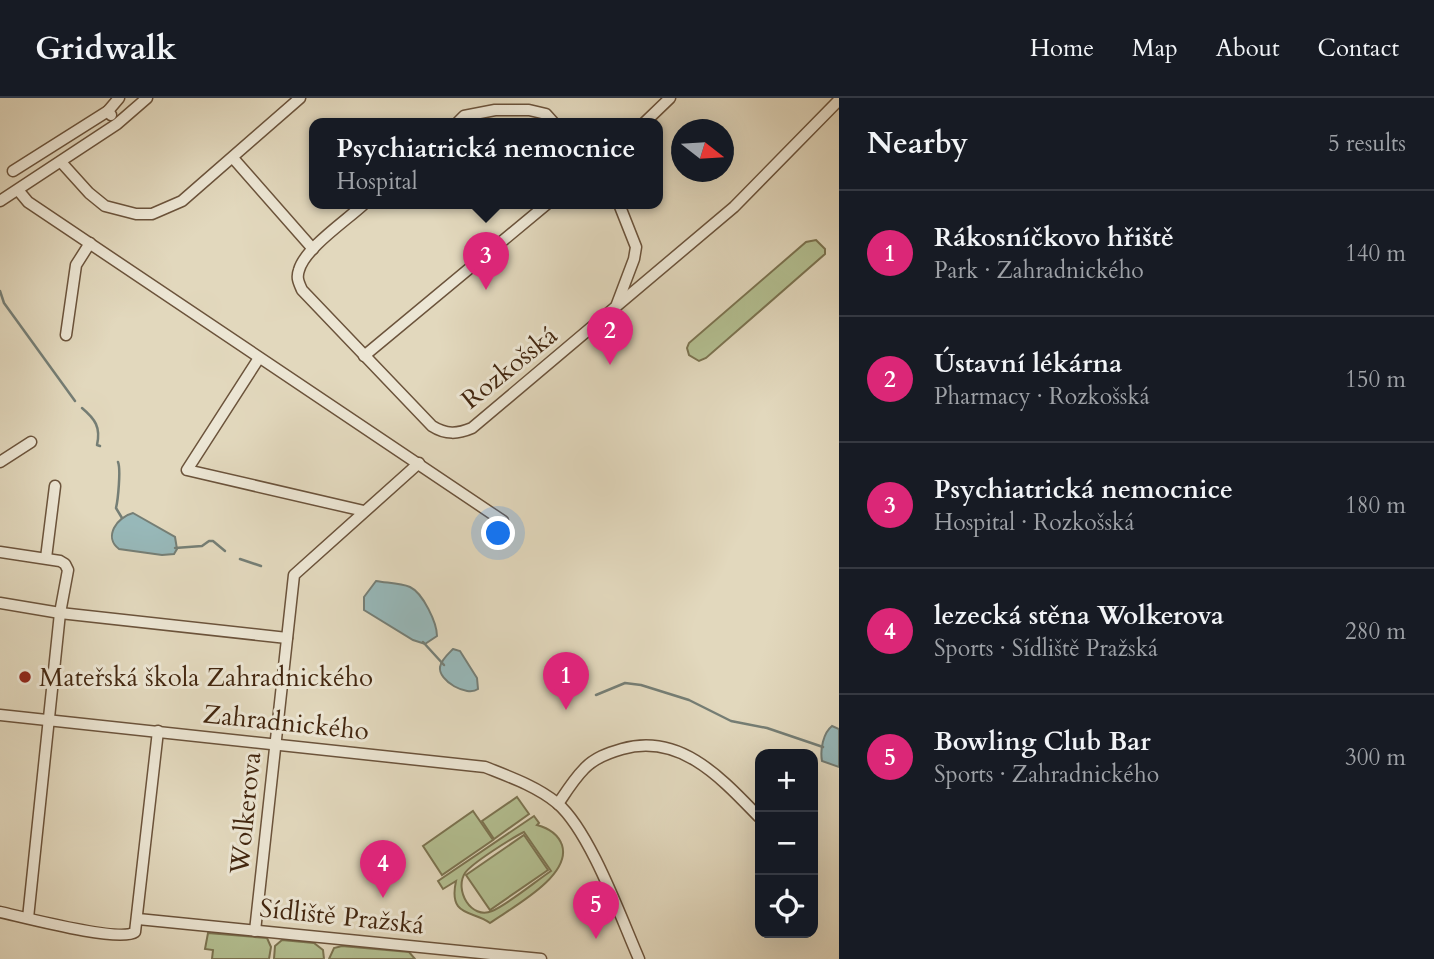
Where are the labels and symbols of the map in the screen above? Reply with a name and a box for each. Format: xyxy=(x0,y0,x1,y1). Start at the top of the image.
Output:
north arrow xyxy=(671,119,734,182)
pin: 3 xyxy=(463,232,509,290)
pin: 2 xyxy=(587,307,633,365)
street label: Rozkošská xyxy=(454,318,565,417)
your location xyxy=(481,516,515,550)
pin: 1 xyxy=(543,652,589,710)
place label: Mateřská škola Zahradnického xyxy=(39,660,373,695)
marker: Mateřská škola Zahradnického xyxy=(17,669,33,685)
street label: Zahradnického xyxy=(201,696,371,749)
street label: Wolkerova xyxy=(222,750,269,877)
pin: 4 xyxy=(360,840,406,898)
pin: 5 xyxy=(573,881,619,939)
street label: Sídliště Pražská xyxy=(258,890,426,943)

